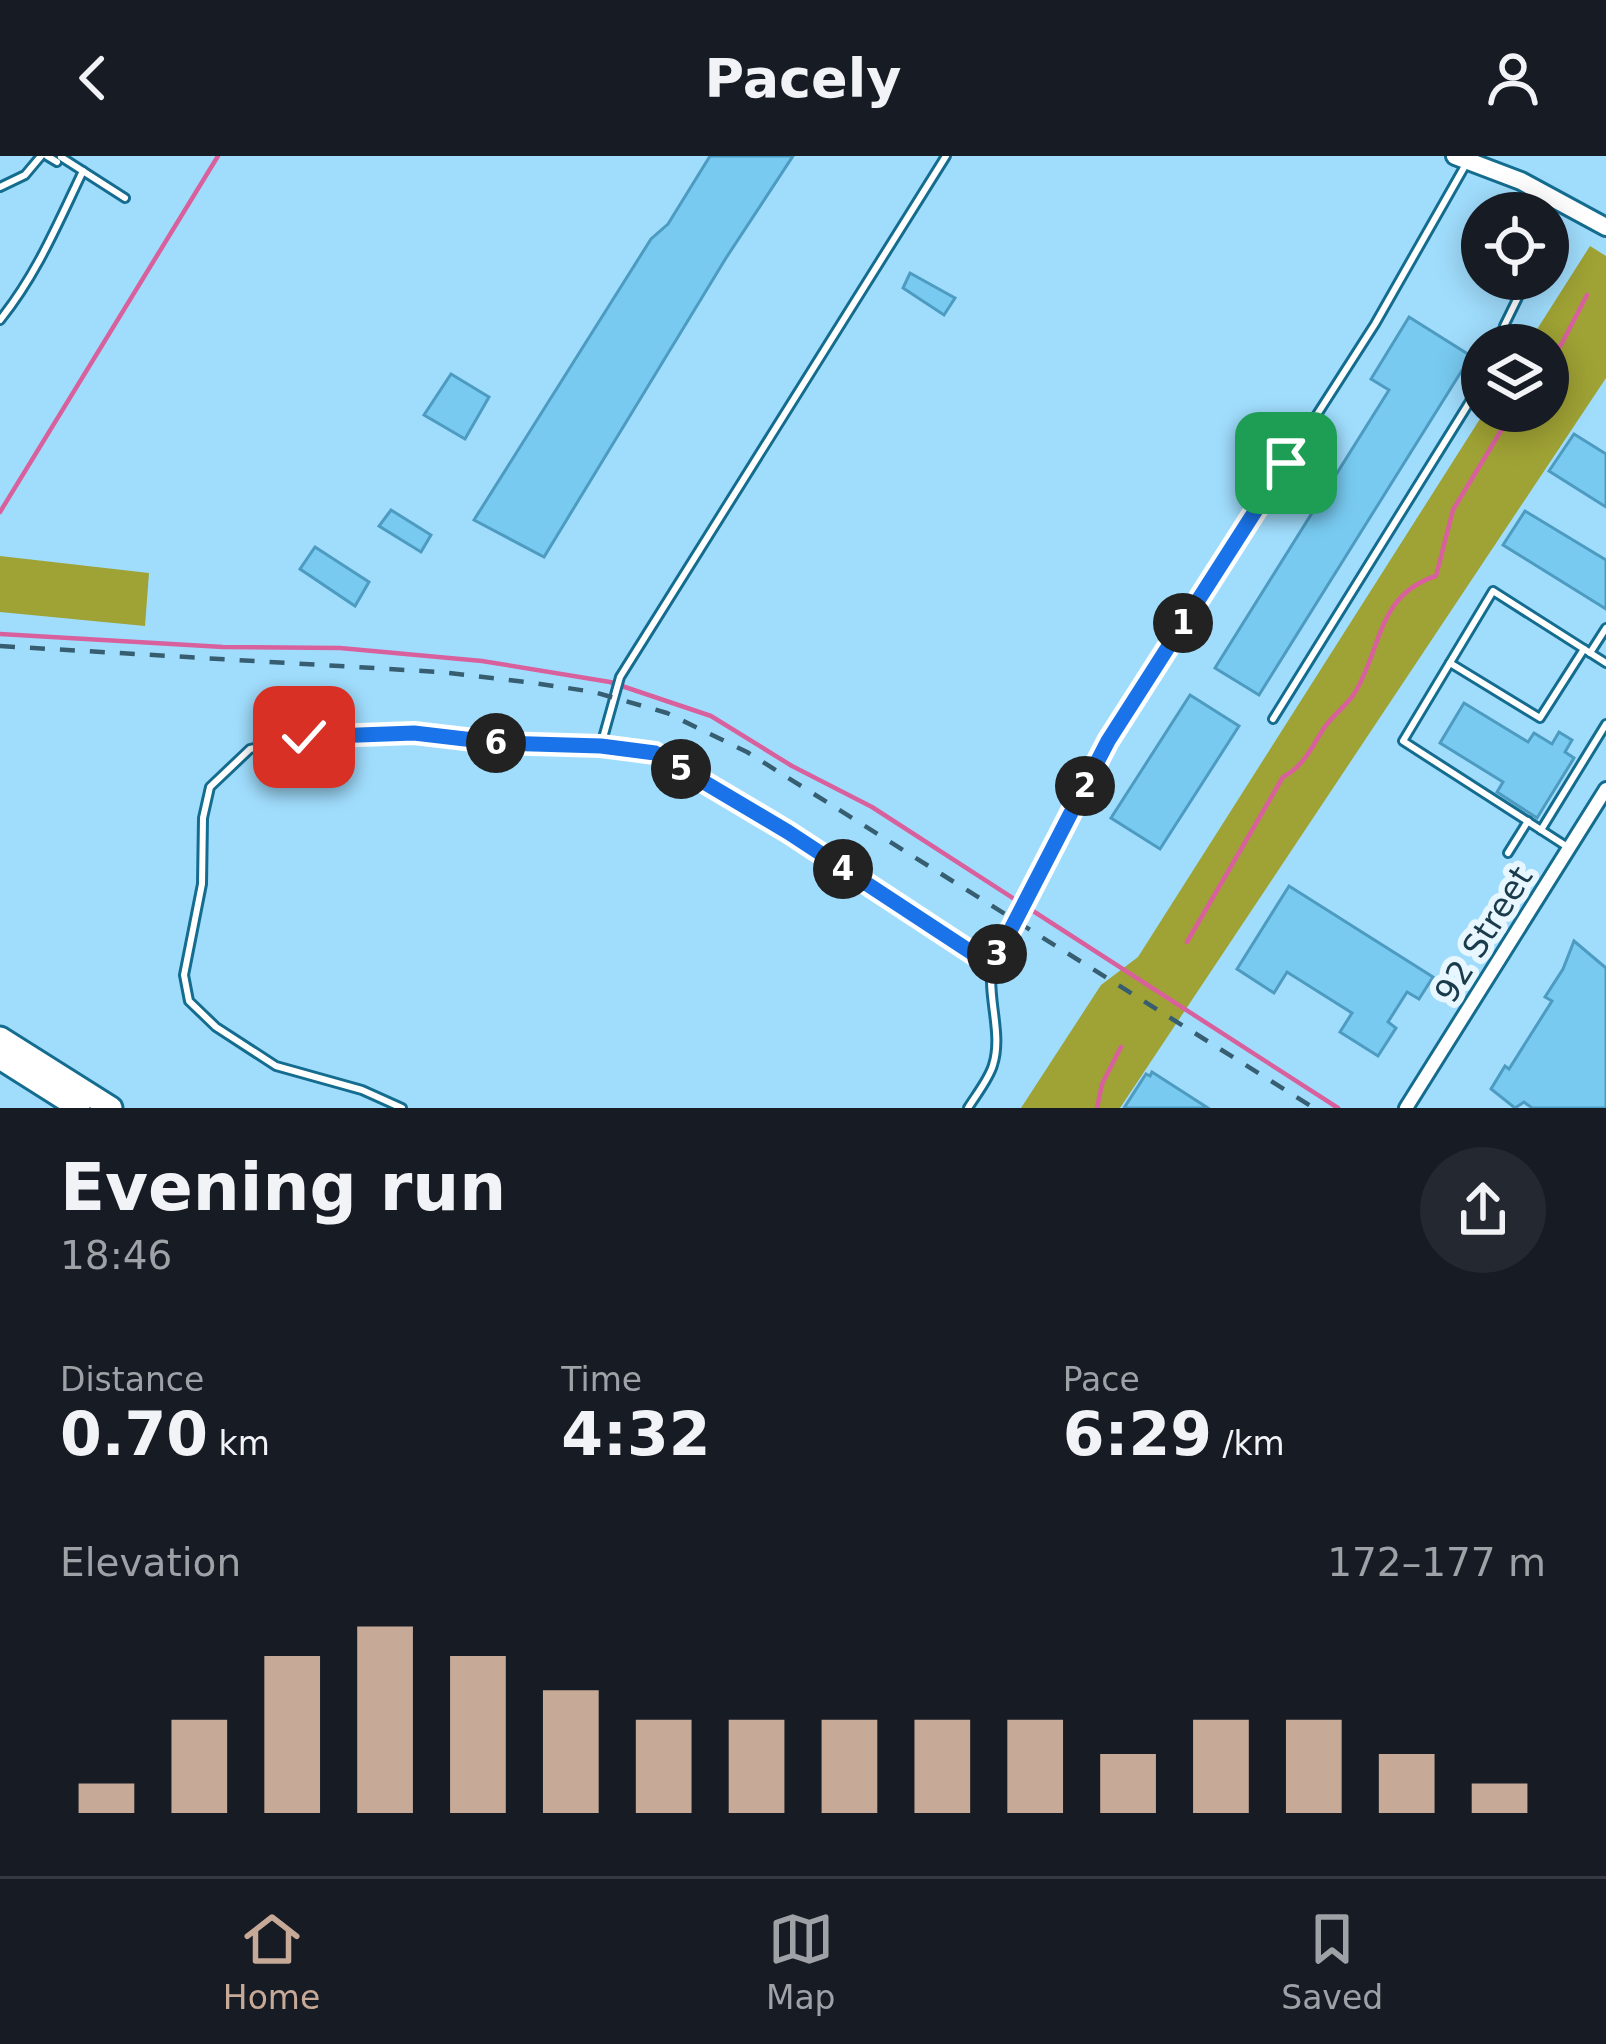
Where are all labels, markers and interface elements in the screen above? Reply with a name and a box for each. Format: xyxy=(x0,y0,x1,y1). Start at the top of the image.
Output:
icon: back xyxy=(60,45,126,111)
icon: person xyxy=(1480,45,1546,111)
text: Pacely xyxy=(705,47,901,110)
map controls xyxy=(1461,192,1569,432)
button: locate xyxy=(1461,192,1569,300)
button: layers xyxy=(1461,324,1569,432)
pin xyxy=(1235,412,1337,514)
icon: arrive xyxy=(1253,430,1319,496)
pin: 1 xyxy=(1153,593,1213,653)
text: 1 xyxy=(1172,603,1194,642)
pin xyxy=(253,686,355,788)
icon: check xyxy=(271,704,337,770)
pin: 6 xyxy=(466,713,526,773)
text: 6 xyxy=(485,723,507,762)
pin: 5 xyxy=(651,739,711,799)
text: 5 xyxy=(670,749,692,788)
pin: 2 xyxy=(1055,756,1115,816)
text: 2 xyxy=(1074,766,1096,805)
pin: 4 xyxy=(813,839,873,899)
text: 4 xyxy=(832,849,854,888)
street label: 92 Street xyxy=(1426,859,1540,1009)
pin: 3 xyxy=(967,924,1027,984)
text: 3 xyxy=(986,934,1008,973)
button: share xyxy=(1420,1147,1546,1273)
text: Evening run xyxy=(60,1149,506,1226)
text: 18:46 xyxy=(60,1233,172,1278)
text: Distance xyxy=(60,1360,204,1399)
text: Time xyxy=(561,1360,642,1399)
text: Pace xyxy=(1063,1360,1140,1399)
text: 0.70 xyxy=(60,1399,208,1469)
text: 4:32 xyxy=(561,1399,711,1469)
text: 6:29 xyxy=(1063,1399,1212,1469)
text: km xyxy=(208,1424,270,1463)
text: /km xyxy=(1212,1424,1285,1463)
text: Elevation xyxy=(60,1540,241,1585)
text: 172–177 m xyxy=(1327,1540,1546,1585)
tab: Home xyxy=(223,1906,320,2017)
tab: Map xyxy=(766,1906,836,2017)
tab: Saved xyxy=(1281,1906,1383,2017)

